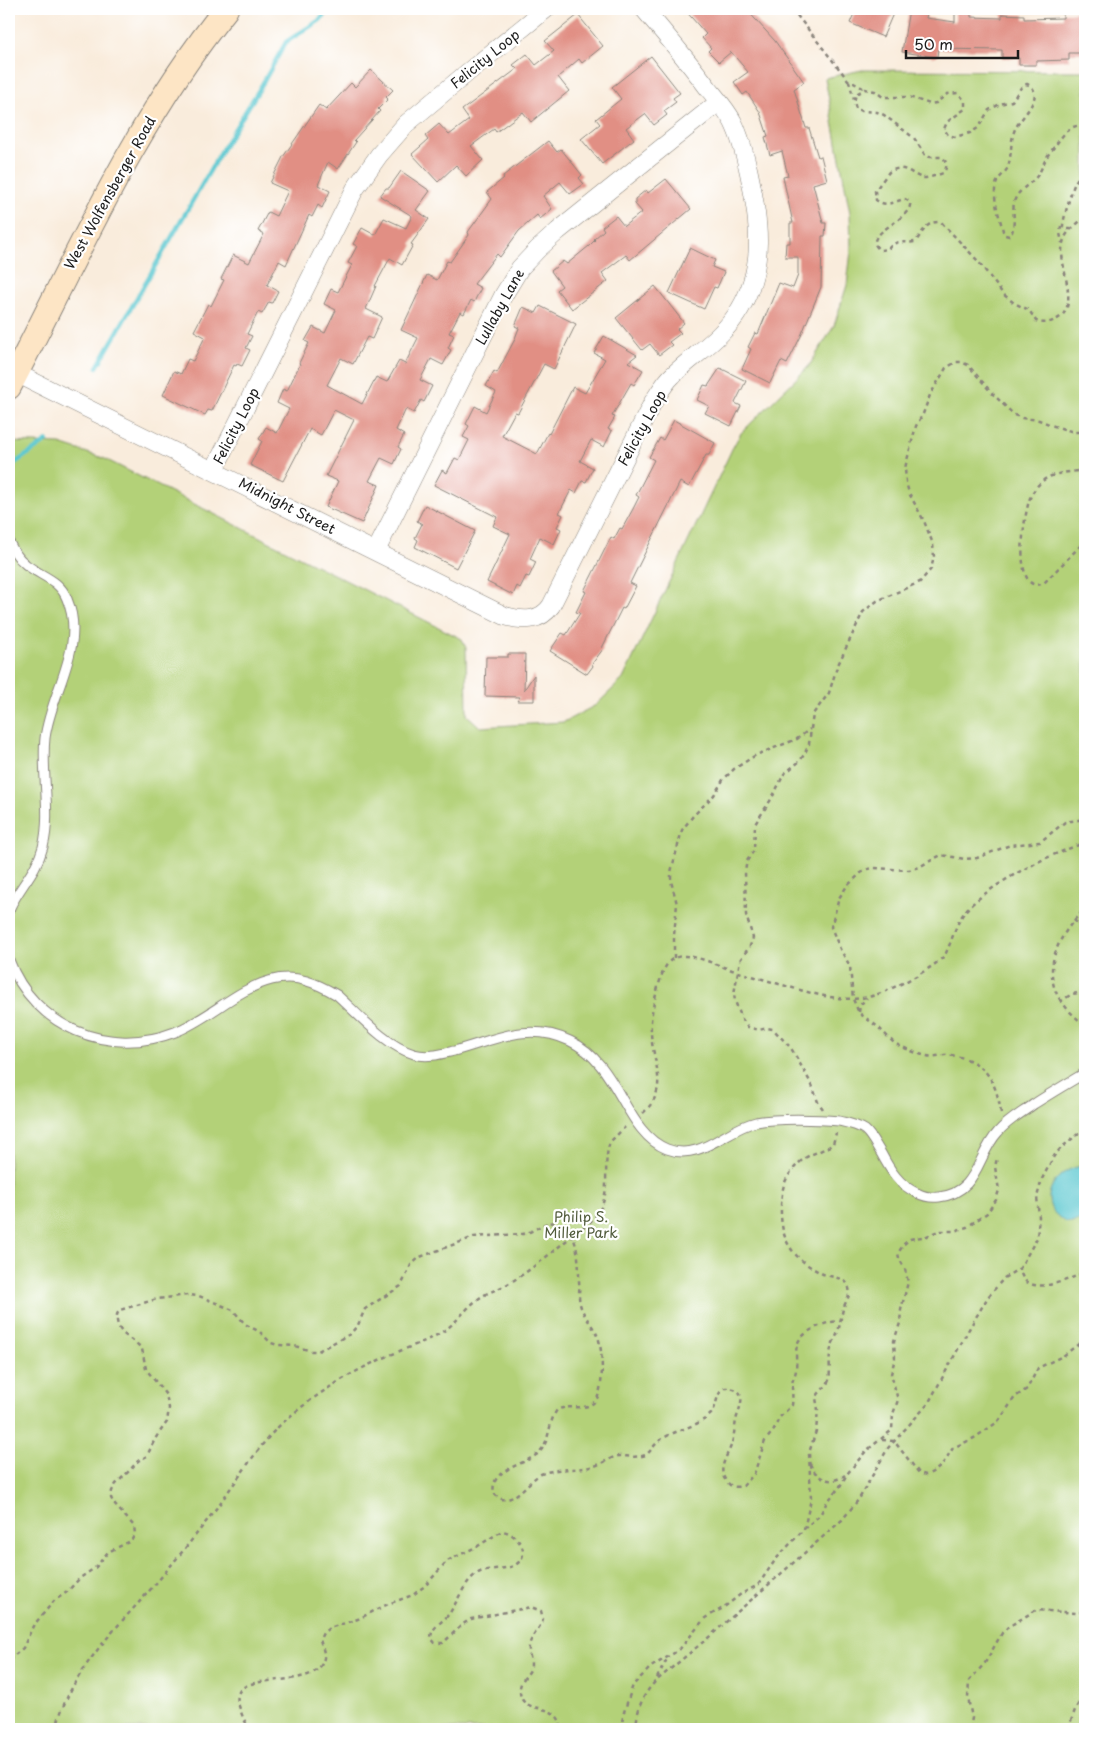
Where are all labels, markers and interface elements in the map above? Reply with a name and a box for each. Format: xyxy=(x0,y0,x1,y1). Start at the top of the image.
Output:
street label: Felicity Loop xyxy=(446,24,524,93)
scale bar xyxy=(906,28,1019,60)
text: 50 m xyxy=(914,32,953,55)
street label: West Wolfensberger Road xyxy=(59,112,161,273)
street label: Lullaby Lane xyxy=(470,265,529,348)
street label: Felicity Loop xyxy=(207,384,264,468)
street label: Felicity Loop xyxy=(612,386,671,469)
street label: Midnight Street xyxy=(235,472,340,539)
park label: Philip S. Miller Park xyxy=(544,1206,618,1243)

